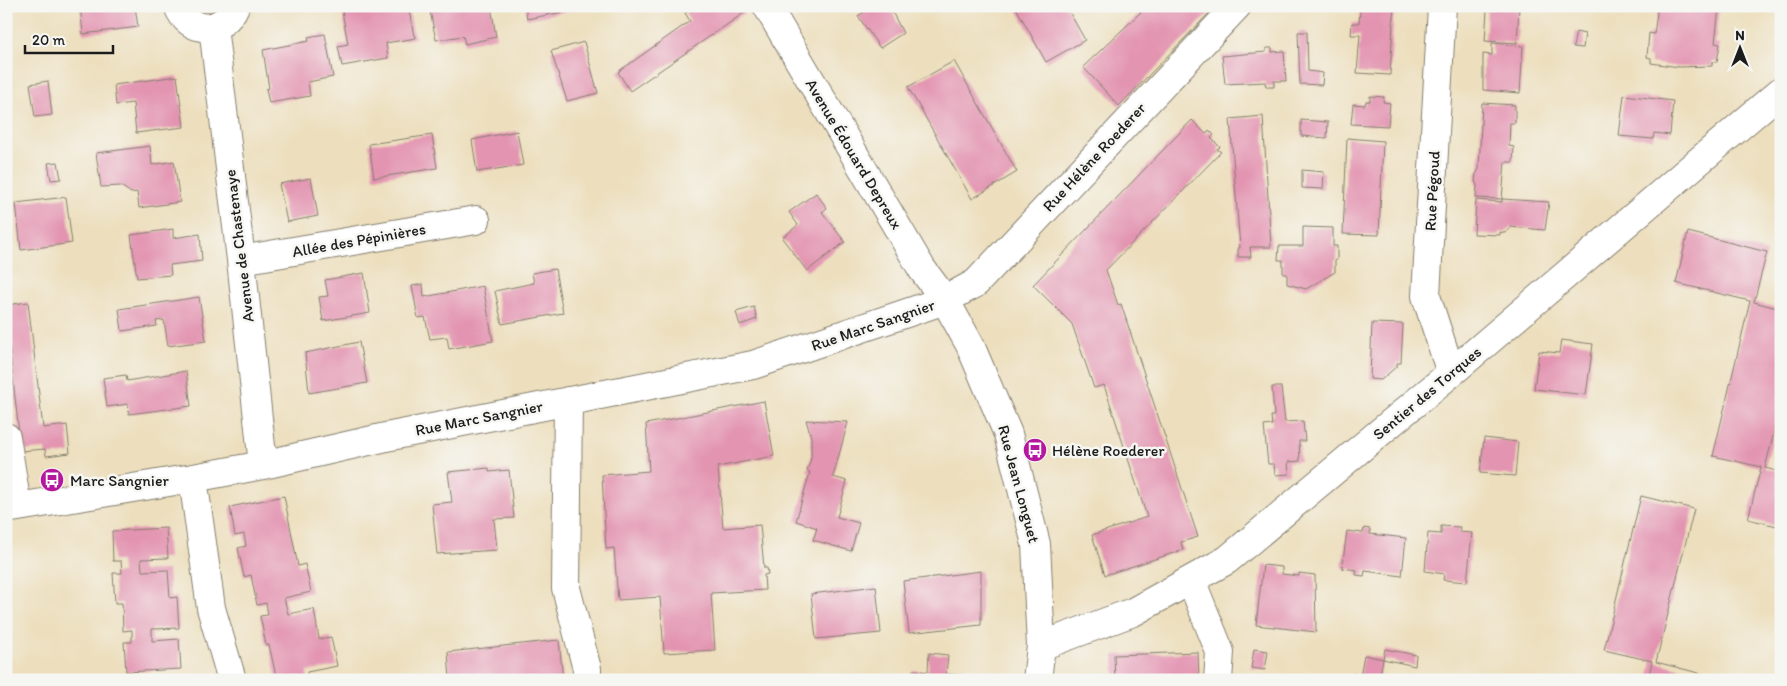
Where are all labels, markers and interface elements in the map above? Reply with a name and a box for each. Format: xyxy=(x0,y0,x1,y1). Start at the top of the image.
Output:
scale bar xyxy=(25,22,112,54)
north arrow xyxy=(1714,22,1764,72)
text: N xyxy=(1735,27,1745,44)
text: 20 m xyxy=(32,31,66,49)
street label: Avenue Édouard Depreux xyxy=(802,75,907,233)
street label: Rue Hélène Roederer xyxy=(1039,99,1149,215)
street label: Rue Pégoud xyxy=(1420,150,1444,232)
street label: Avenue de Chastenaye xyxy=(220,169,258,323)
street label: Allée des Pépinières xyxy=(291,219,427,261)
street label: Rue Marc Sangnier xyxy=(809,295,938,355)
street label: Sentier des Torques xyxy=(1369,342,1485,444)
street label: Rue Marc Sangnier xyxy=(414,396,545,440)
street label: Rue Jean Longuet xyxy=(994,423,1044,545)
bus stop icon: Hélène Roederer xyxy=(1022,437,1048,463)
place label: Hélène Roederer xyxy=(1052,441,1164,460)
bus stop icon: Marc Sangnier xyxy=(39,467,65,493)
place label: Marc Sangnier xyxy=(70,471,170,490)

